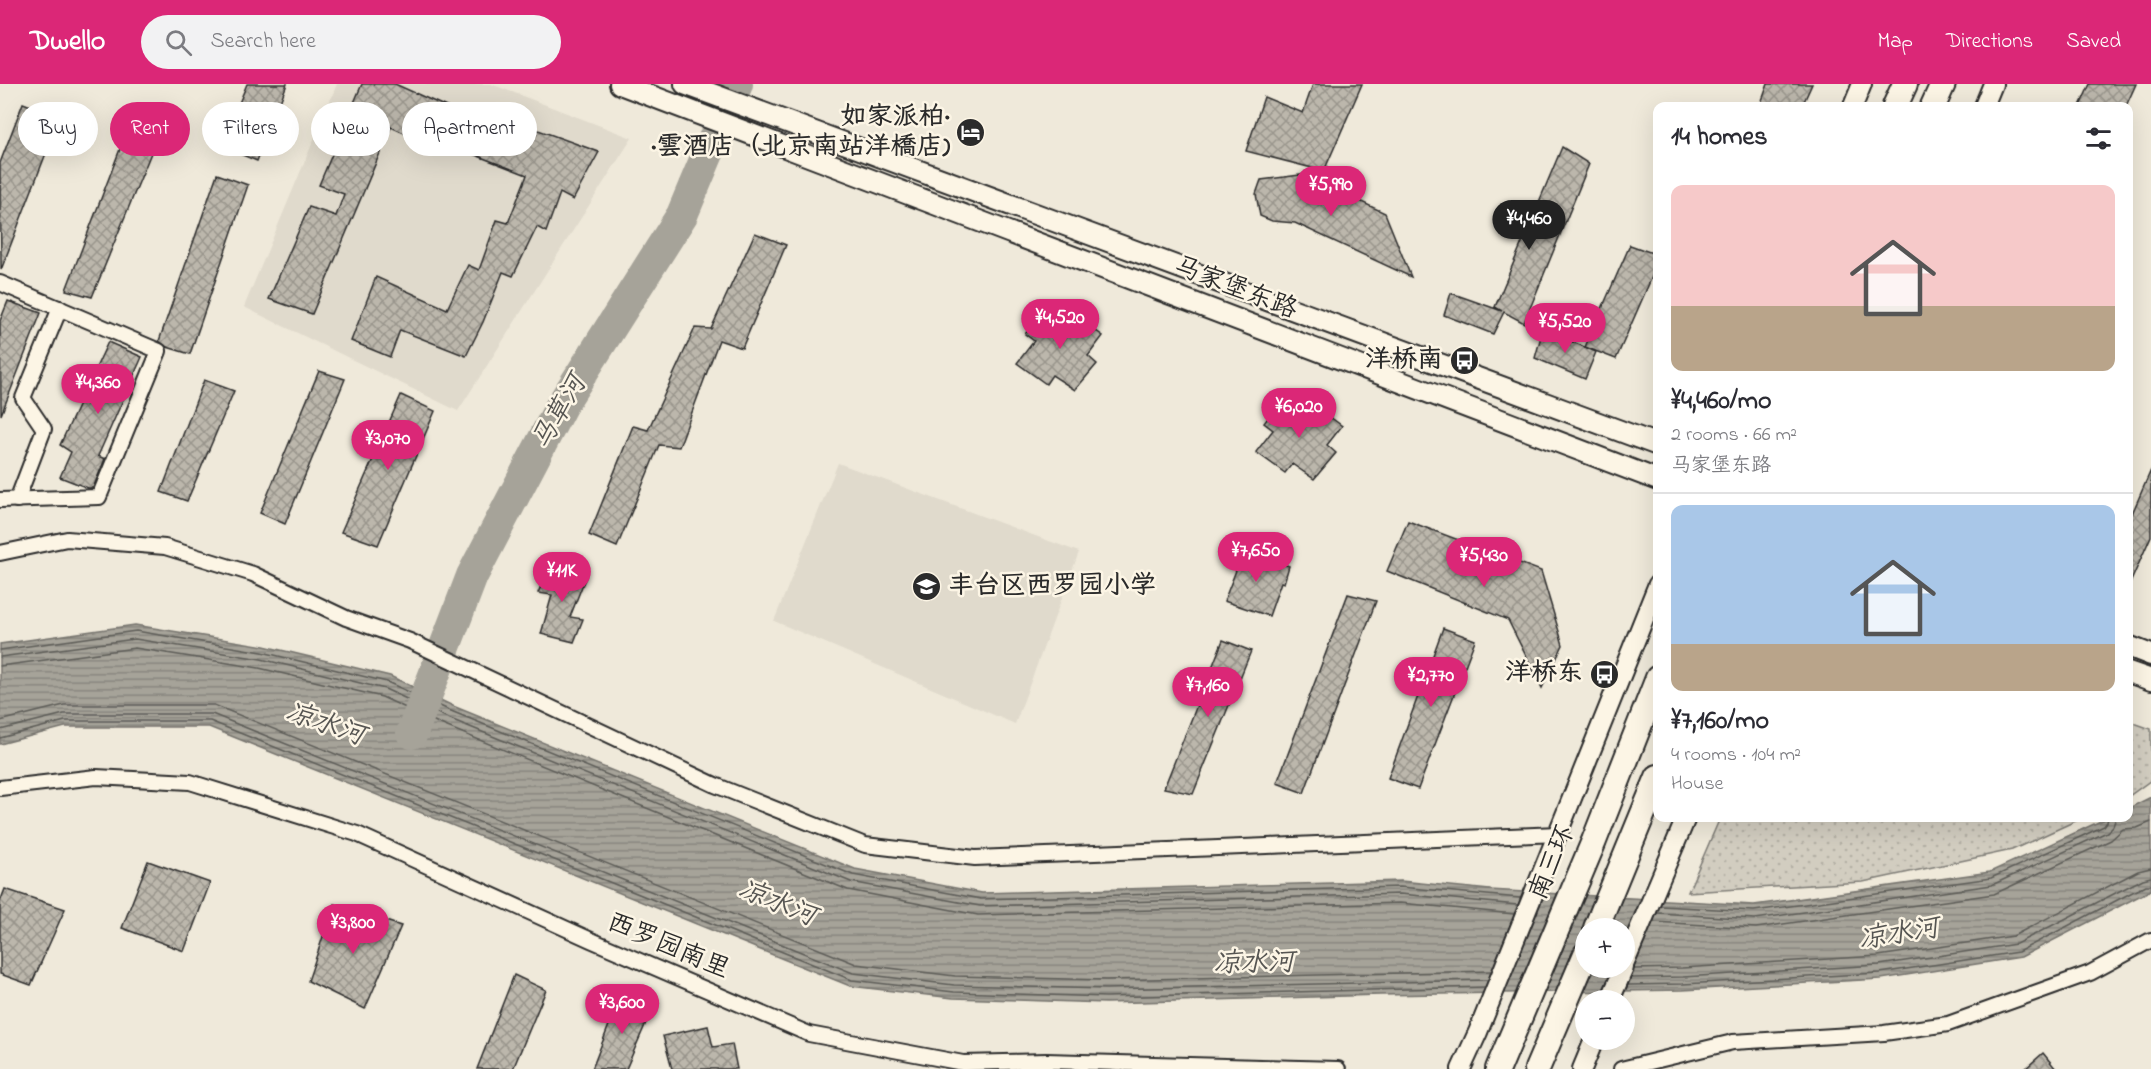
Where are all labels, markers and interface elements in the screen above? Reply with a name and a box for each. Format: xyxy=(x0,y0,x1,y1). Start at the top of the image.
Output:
search box xyxy=(141,15,561,69)
text: Dwello xyxy=(30,22,105,63)
icon: search xyxy=(162,26,195,59)
text: Search here xyxy=(210,26,316,58)
text: Map xyxy=(1877,27,1913,57)
text: Directions xyxy=(1946,27,2033,57)
text: Saved xyxy=(2066,27,2121,57)
place label: 如家派柏· ·雲酒店（北京南站洋橋店) xyxy=(651,99,950,167)
chip: Buy xyxy=(18,102,98,156)
chip: Rent xyxy=(110,102,190,156)
chip: Filters xyxy=(202,102,299,156)
chip: New xyxy=(311,102,390,156)
chip: Apartment xyxy=(402,102,537,156)
hotel icon: 如家派柏· ·雲酒店（北京南站洋橋店) xyxy=(955,117,987,149)
text: 14 homes xyxy=(1671,119,1767,157)
icon: filters xyxy=(2082,122,2115,155)
pin: ¥5,990 xyxy=(1282,166,1380,217)
text: ¥5,990 xyxy=(1309,171,1353,200)
pin: ¥4,460 xyxy=(1480,200,1578,251)
text: ¥4,460 xyxy=(1506,205,1552,234)
icon: home xyxy=(1839,224,1947,332)
street label: 马家堡东路 xyxy=(1168,248,1302,330)
pin: ¥4,520 xyxy=(1011,299,1109,350)
pin: ¥5,520 xyxy=(1516,303,1614,354)
text: ¥4,520 xyxy=(1035,304,1085,333)
text: ¥5,520 xyxy=(1539,308,1591,337)
place label: 洋桥南 xyxy=(1365,342,1443,380)
bus stop icon: 洋桥南 xyxy=(1448,345,1480,377)
pin: ¥4,360 xyxy=(49,364,147,415)
water label: 马草河 xyxy=(523,365,599,458)
text: ¥4,360 xyxy=(75,369,121,398)
text: ¥4,460/mo xyxy=(1671,383,1771,421)
pin: ¥6,020 xyxy=(1250,388,1348,439)
text: ¥6,020 xyxy=(1275,393,1323,422)
pin: ¥3,070 xyxy=(339,420,437,471)
text: 2 rooms · 66 m² xyxy=(1671,421,1797,450)
text: ¥3,070 xyxy=(365,425,411,454)
text: 马家堡东路 xyxy=(1671,452,1771,481)
pin: ¥7,650 xyxy=(1207,532,1305,583)
text: ¥7,650 xyxy=(1232,537,1280,566)
pin: ¥5,430 xyxy=(1435,537,1533,588)
text: ¥5,430 xyxy=(1460,542,1508,571)
icon: home xyxy=(1839,544,1947,652)
pin: ¥11K xyxy=(526,552,598,603)
text: ¥11K xyxy=(547,557,577,586)
place label: 丰台区西罗园小学 xyxy=(948,568,1156,606)
school or university icon: 丰台区西罗园小学 xyxy=(911,571,943,603)
place label: 洋桥东 xyxy=(1505,655,1583,693)
pin: ¥2,770 xyxy=(1382,657,1480,708)
bus stop icon: 洋桥东 xyxy=(1588,658,1620,690)
text: ¥2,770 xyxy=(1408,662,1454,691)
pin: ¥7,160 xyxy=(1159,667,1257,718)
text: ¥7,160 xyxy=(1186,672,1230,701)
water label: 凉水河 xyxy=(280,693,373,758)
text: ¥7,160/mo xyxy=(1671,703,1769,741)
text: 4 rooms · 104 m² xyxy=(1671,741,1801,770)
text: House xyxy=(1671,770,1724,799)
street label: 南三环 xyxy=(1520,820,1586,906)
water label: 凉水河 xyxy=(732,871,826,939)
pin: ¥3,800 xyxy=(304,904,402,955)
street label: 西罗园南里 xyxy=(601,904,735,990)
text: ¥3,800 xyxy=(331,909,375,938)
water label: 凉水河 xyxy=(1856,909,1946,961)
map controls xyxy=(1575,918,1635,1050)
button: + xyxy=(1575,918,1635,978)
water label: 凉水河 xyxy=(1213,944,1299,984)
pin: ¥3,600 xyxy=(573,984,671,1035)
text: ¥3,600 xyxy=(599,989,645,1018)
button: − xyxy=(1575,990,1635,1050)

